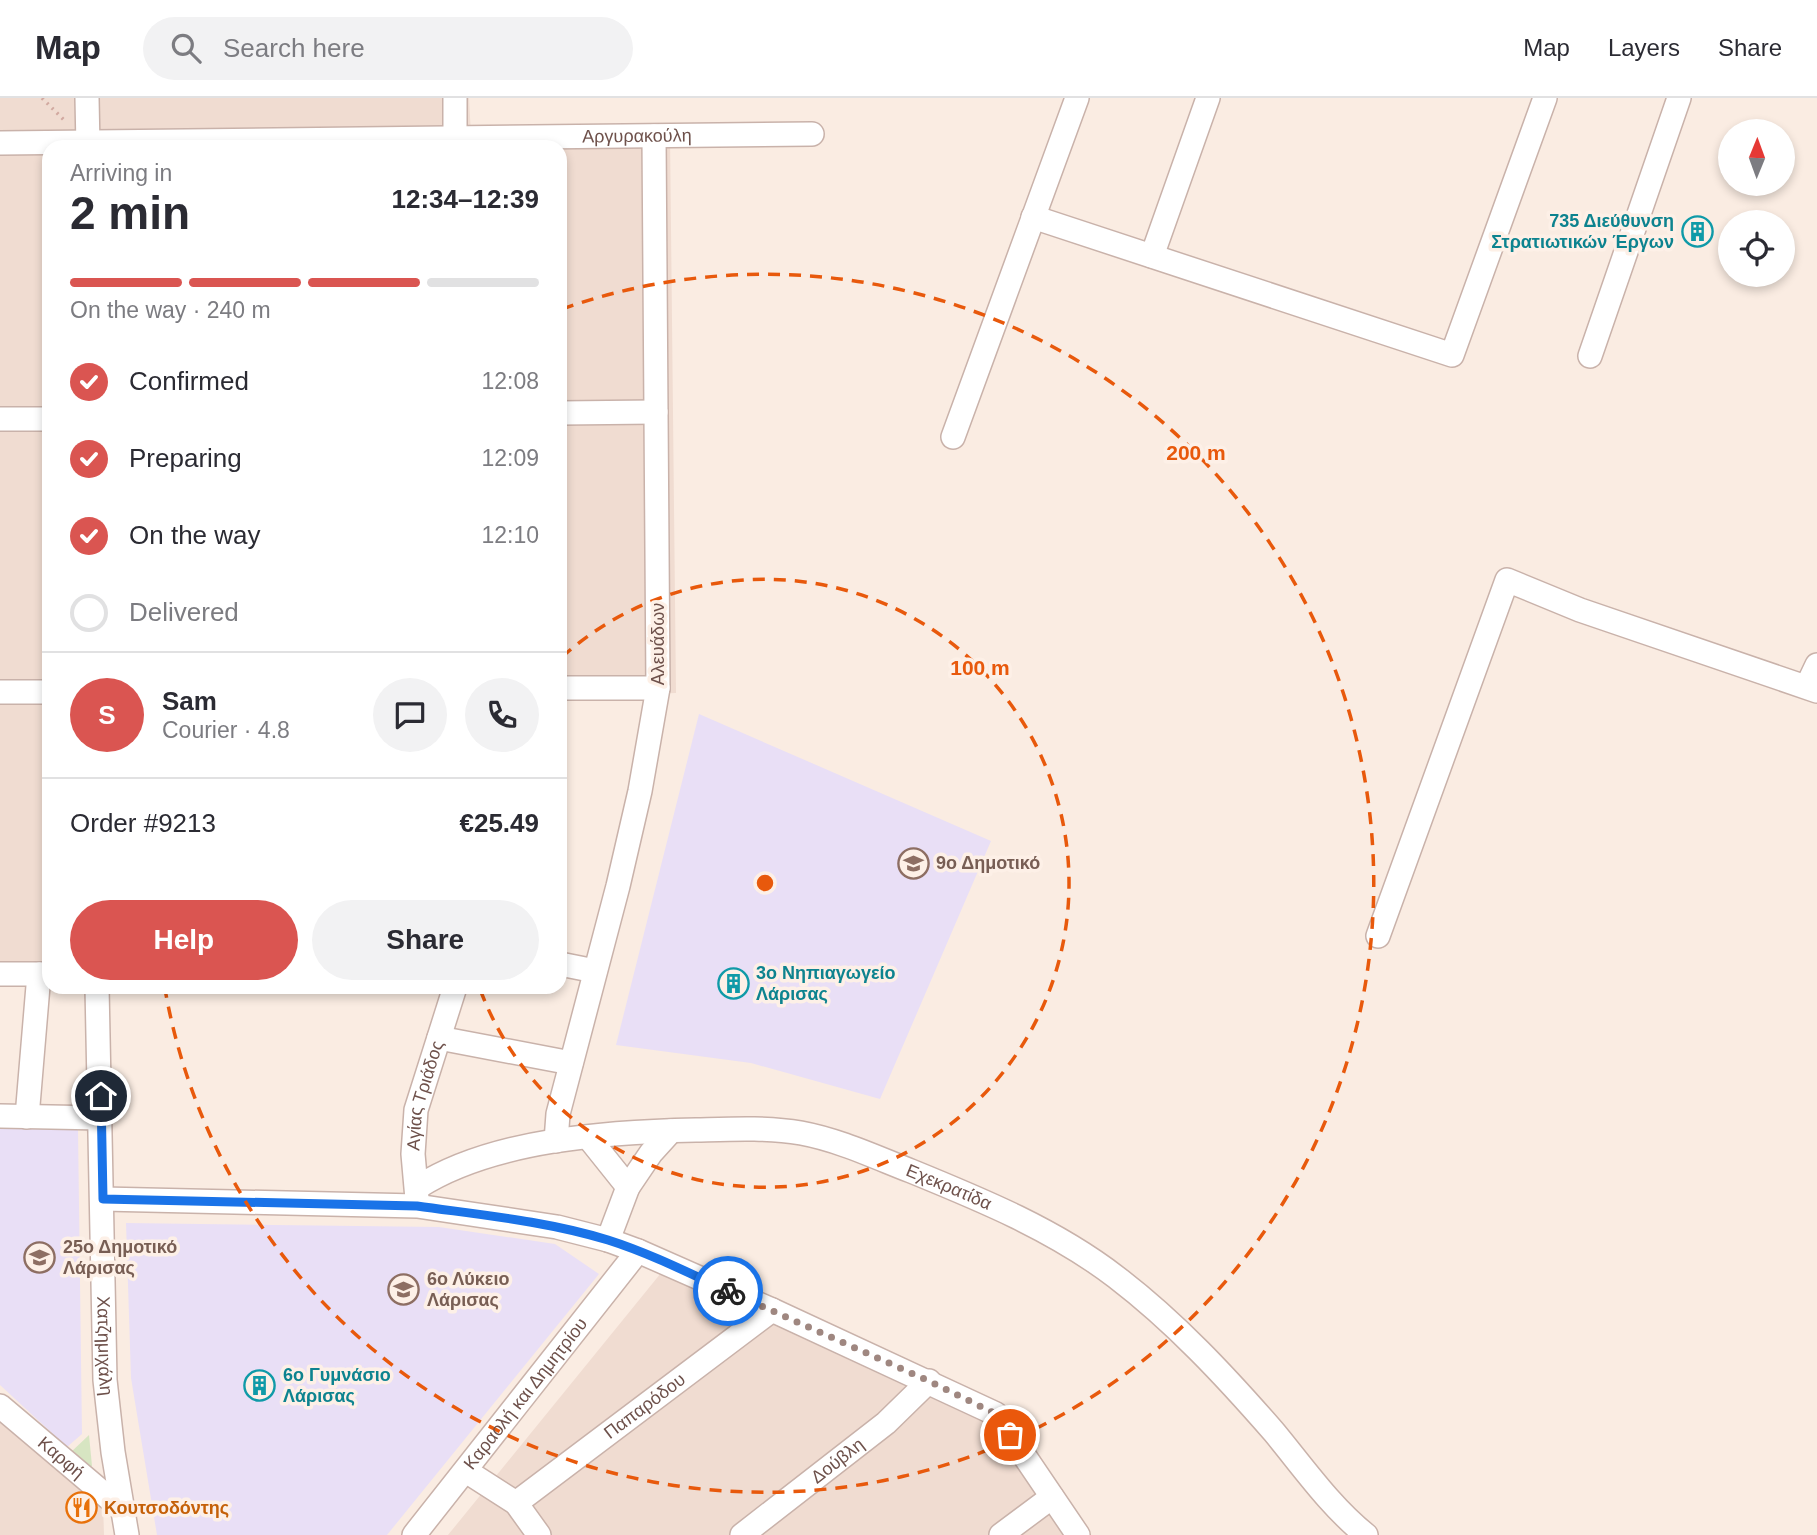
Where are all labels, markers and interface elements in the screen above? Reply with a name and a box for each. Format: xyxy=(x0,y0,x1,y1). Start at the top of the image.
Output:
search box xyxy=(143,17,633,80)
text: Map xyxy=(35,29,101,66)
icon: search xyxy=(167,29,205,67)
text: Search here xyxy=(223,33,365,63)
text: Map xyxy=(1523,34,1570,61)
text: Layers xyxy=(1608,34,1680,61)
text: Share xyxy=(1718,34,1782,61)
north arrow xyxy=(1718,119,1796,196)
map controls xyxy=(1718,119,1795,287)
street label: Αργυρακούλη xyxy=(582,125,692,147)
text: Arriving in xyxy=(70,160,172,186)
text: 12:34–12:39 xyxy=(392,184,539,214)
text: 2 min xyxy=(70,187,190,239)
button: locate xyxy=(1718,210,1795,287)
place label: 735 Διεύθυνση Στρατιωτικών Έργων xyxy=(1491,211,1674,252)
building icon: 735 Διεύθυνση Στρατιωτικών Έργων xyxy=(1680,214,1714,248)
text: On the way · 240 m xyxy=(70,297,271,323)
icon: check xyxy=(70,363,108,401)
text: Confirmed xyxy=(129,366,249,396)
text: 12:08 xyxy=(481,368,539,394)
icon: check xyxy=(70,440,108,478)
text: 200 m xyxy=(1166,441,1226,464)
text: Preparing xyxy=(129,443,242,473)
text: 12:09 xyxy=(481,445,539,471)
icon: check xyxy=(70,517,108,555)
text: On the way xyxy=(129,520,261,550)
text: 12:10 xyxy=(481,522,539,548)
text: Delivered xyxy=(129,597,239,627)
street label: Αλευάδων xyxy=(648,603,668,685)
text: 100 m xyxy=(950,656,1010,679)
button: chat xyxy=(373,678,447,752)
button: phone xyxy=(465,678,539,752)
text: Sam xyxy=(162,686,217,716)
text: S xyxy=(98,700,116,730)
text: Courier · 4.8 xyxy=(162,717,290,743)
text: Order #9213 xyxy=(70,808,216,838)
text: €25.49 xyxy=(459,808,539,838)
school or university icon: 9ο Δημοτικό xyxy=(896,846,930,880)
place label: 9ο Δημοτικό xyxy=(936,853,1040,873)
centre of rings xyxy=(753,871,777,895)
button: Help xyxy=(70,900,298,980)
button: Share xyxy=(312,900,539,980)
place label: 3o Νηπιαγωγείο Λάρισας xyxy=(756,963,896,1004)
building icon: 3o Νηπιαγωγείο Λάρισας xyxy=(716,966,750,1000)
street label: Αγίας Τριάδος xyxy=(403,1038,447,1151)
pin xyxy=(71,1066,131,1126)
icon: home xyxy=(82,1077,120,1115)
street label: Εχεκρατίδα xyxy=(903,1160,995,1214)
place label: 25ο Δημοτικό Λάρισας xyxy=(63,1237,177,1278)
school or university icon: 25ο Δημοτικό Λάρισας xyxy=(23,1240,57,1274)
courier xyxy=(693,1256,763,1326)
place label: 6ο Λύκειο Λάρισας xyxy=(427,1269,509,1310)
school or university icon: 6ο Λύκειο Λάρισας xyxy=(387,1272,421,1306)
icon: bike xyxy=(709,1272,747,1310)
street label: Χατζημιχάλη xyxy=(93,1296,117,1397)
street label: Καραολή και Δημητρίου xyxy=(460,1314,591,1473)
place label: 6ο Γυμνάσιο Λάρισας xyxy=(283,1365,391,1406)
building icon: 6ο Γυμνάσιο Λάρισας xyxy=(243,1368,277,1402)
street label: Παπαρόδου xyxy=(600,1369,689,1443)
pin xyxy=(980,1405,1040,1465)
icon: bag xyxy=(991,1416,1029,1454)
street label: Καρφή xyxy=(34,1433,88,1483)
street label: Δούβλη xyxy=(807,1434,868,1487)
restaurant icon: Κουτσοδόντης xyxy=(64,1491,98,1525)
place label: Κουτσοδόντης xyxy=(104,1498,229,1518)

